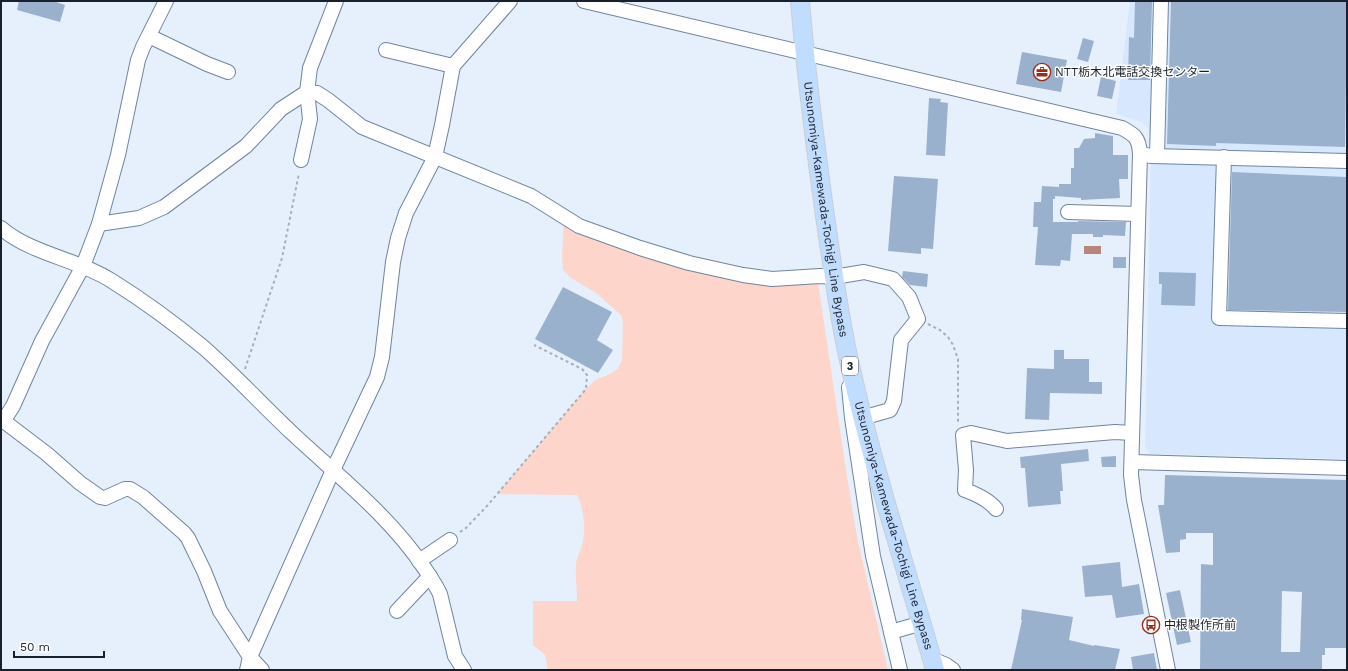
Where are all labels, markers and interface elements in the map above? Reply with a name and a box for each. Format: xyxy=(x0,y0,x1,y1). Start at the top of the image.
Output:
office icon: NTT栃木北電話交換センター xyxy=(1032,62,1052,82)
place label: NTT栃木北電話交換センター xyxy=(1055,65,1210,79)
street label: Utsunomiya-Kamewada-Tochigi Line Bypass xyxy=(801,81,851,338)
road number: 3 xyxy=(842,357,858,375)
street label: Utsunomiya-Kamewada-Tochigi Line Bypass xyxy=(852,400,936,652)
bus stop icon: 中根製作所前 xyxy=(1141,615,1161,635)
place label: 中根製作所前 xyxy=(1164,618,1236,632)
scale bar xyxy=(14,633,104,659)
text: 50 m xyxy=(20,640,50,654)

